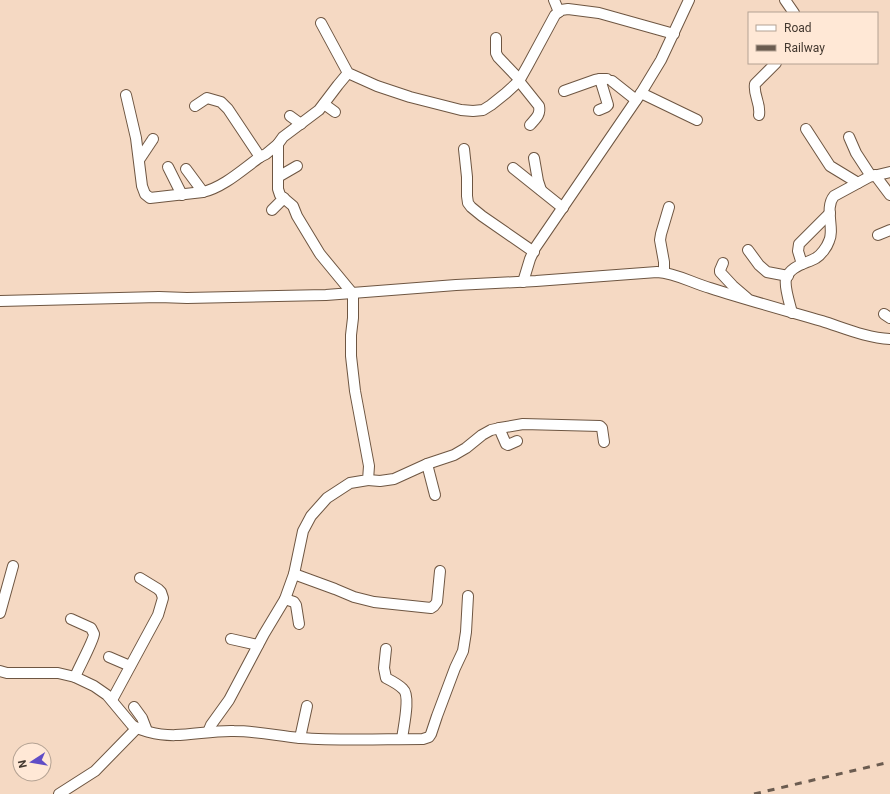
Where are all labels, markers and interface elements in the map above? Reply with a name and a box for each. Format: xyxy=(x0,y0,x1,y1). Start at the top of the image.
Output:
legend xyxy=(748,12,878,64)
text: Road xyxy=(784,21,812,35)
text: Railway xyxy=(784,41,825,55)
north arrow xyxy=(12,742,52,782)
text: N xyxy=(15,759,30,769)

